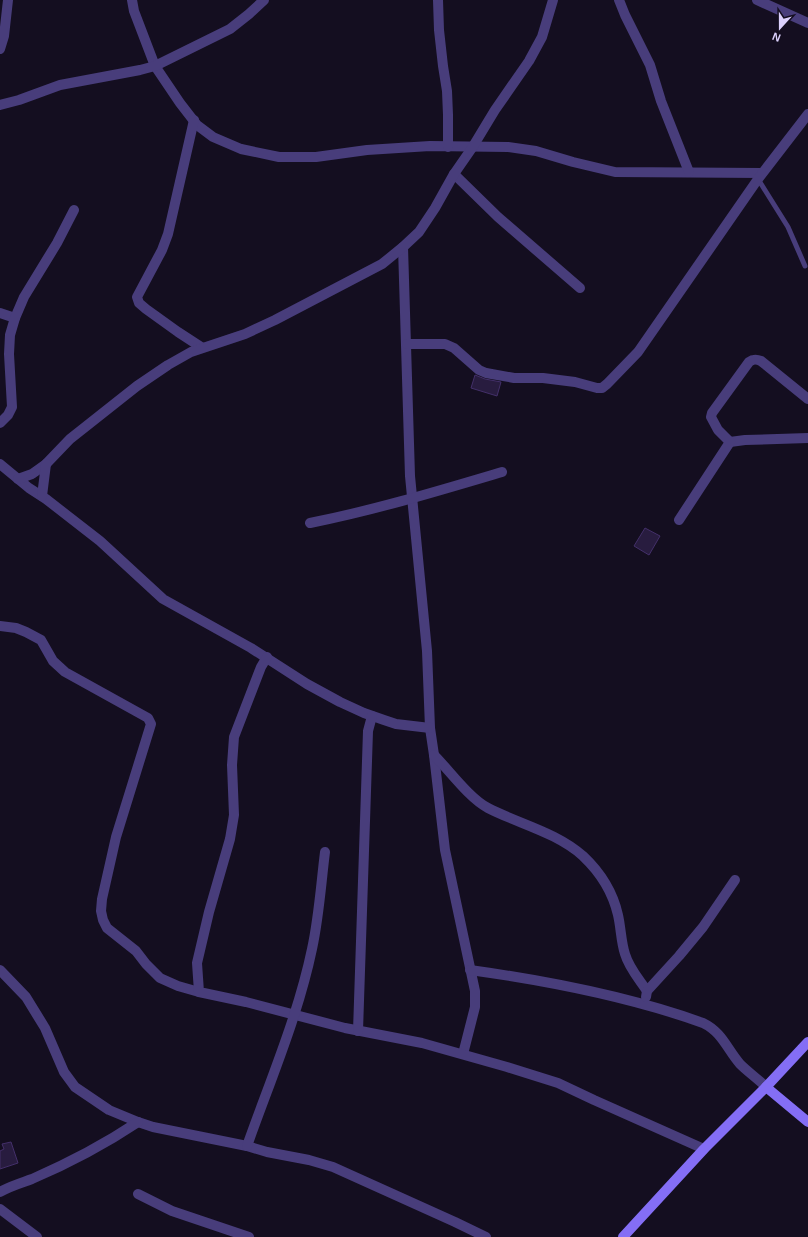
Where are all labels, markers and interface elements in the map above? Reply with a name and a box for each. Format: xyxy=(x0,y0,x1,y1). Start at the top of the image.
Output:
north arrow xyxy=(760,8,800,48)
text: N xyxy=(771,30,782,44)

